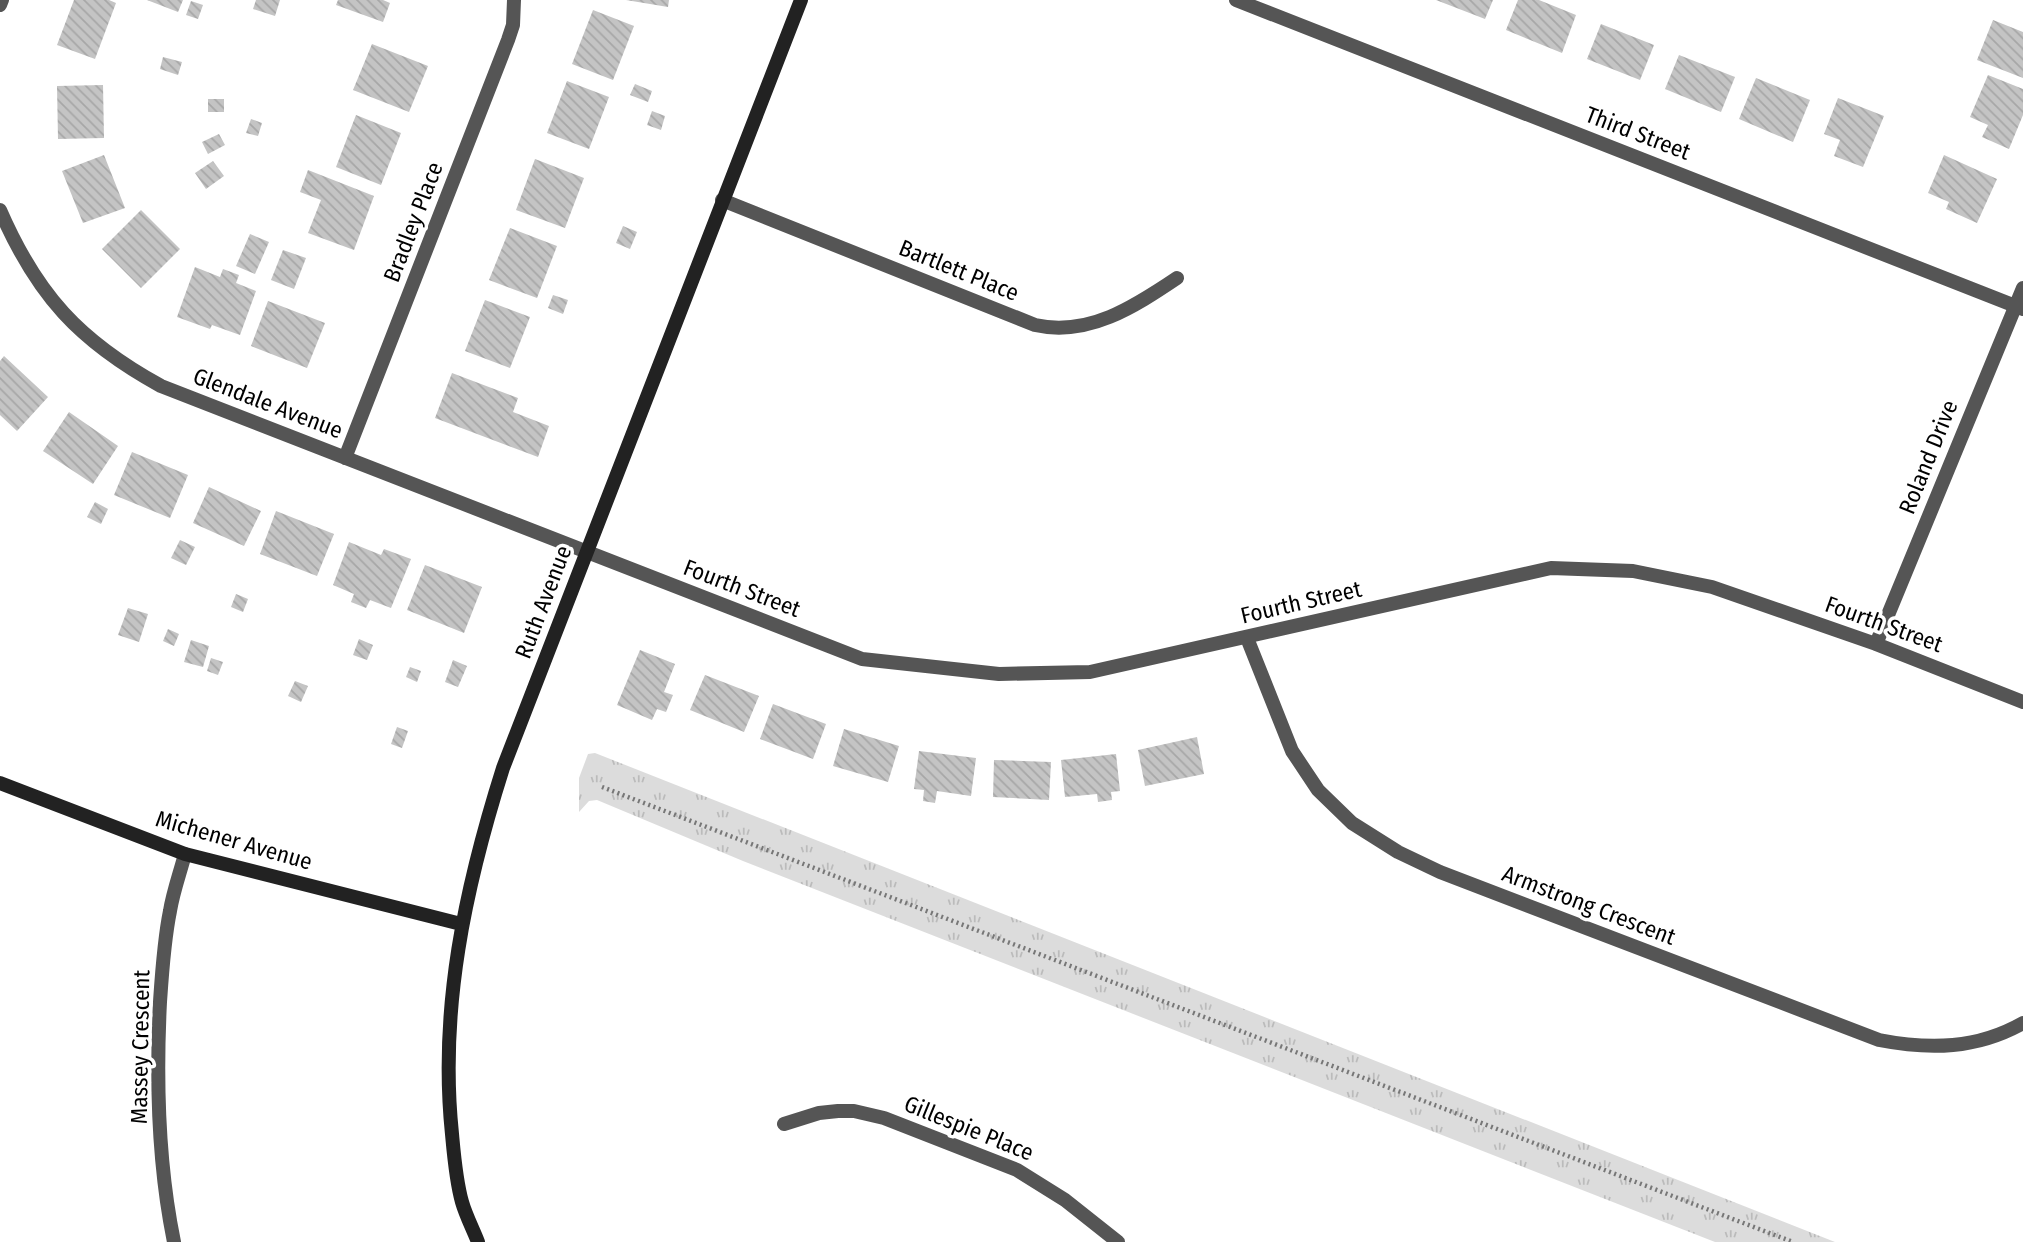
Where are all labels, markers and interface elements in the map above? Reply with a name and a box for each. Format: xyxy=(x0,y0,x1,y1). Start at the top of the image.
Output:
street label: Third Street xyxy=(1582,100,1695,166)
street label: Bradley Place xyxy=(377,158,449,286)
street label: Bartlett Place xyxy=(895,233,1023,307)
street label: Glendale Avenue xyxy=(189,362,347,444)
street label: Roland Drive xyxy=(1893,396,1963,518)
street label: Ruth Avenue xyxy=(509,542,577,662)
street label: Fourth Street xyxy=(680,553,805,623)
street label: Fourth Street xyxy=(1238,574,1365,629)
street label: Fourth Street xyxy=(1821,590,1947,658)
street label: Michener Avenue xyxy=(153,804,315,876)
street label: Armstrong Crescent xyxy=(1498,859,1680,951)
street label: Massey Crescent xyxy=(125,969,155,1124)
street label: Gillespie Place xyxy=(900,1089,1038,1167)

